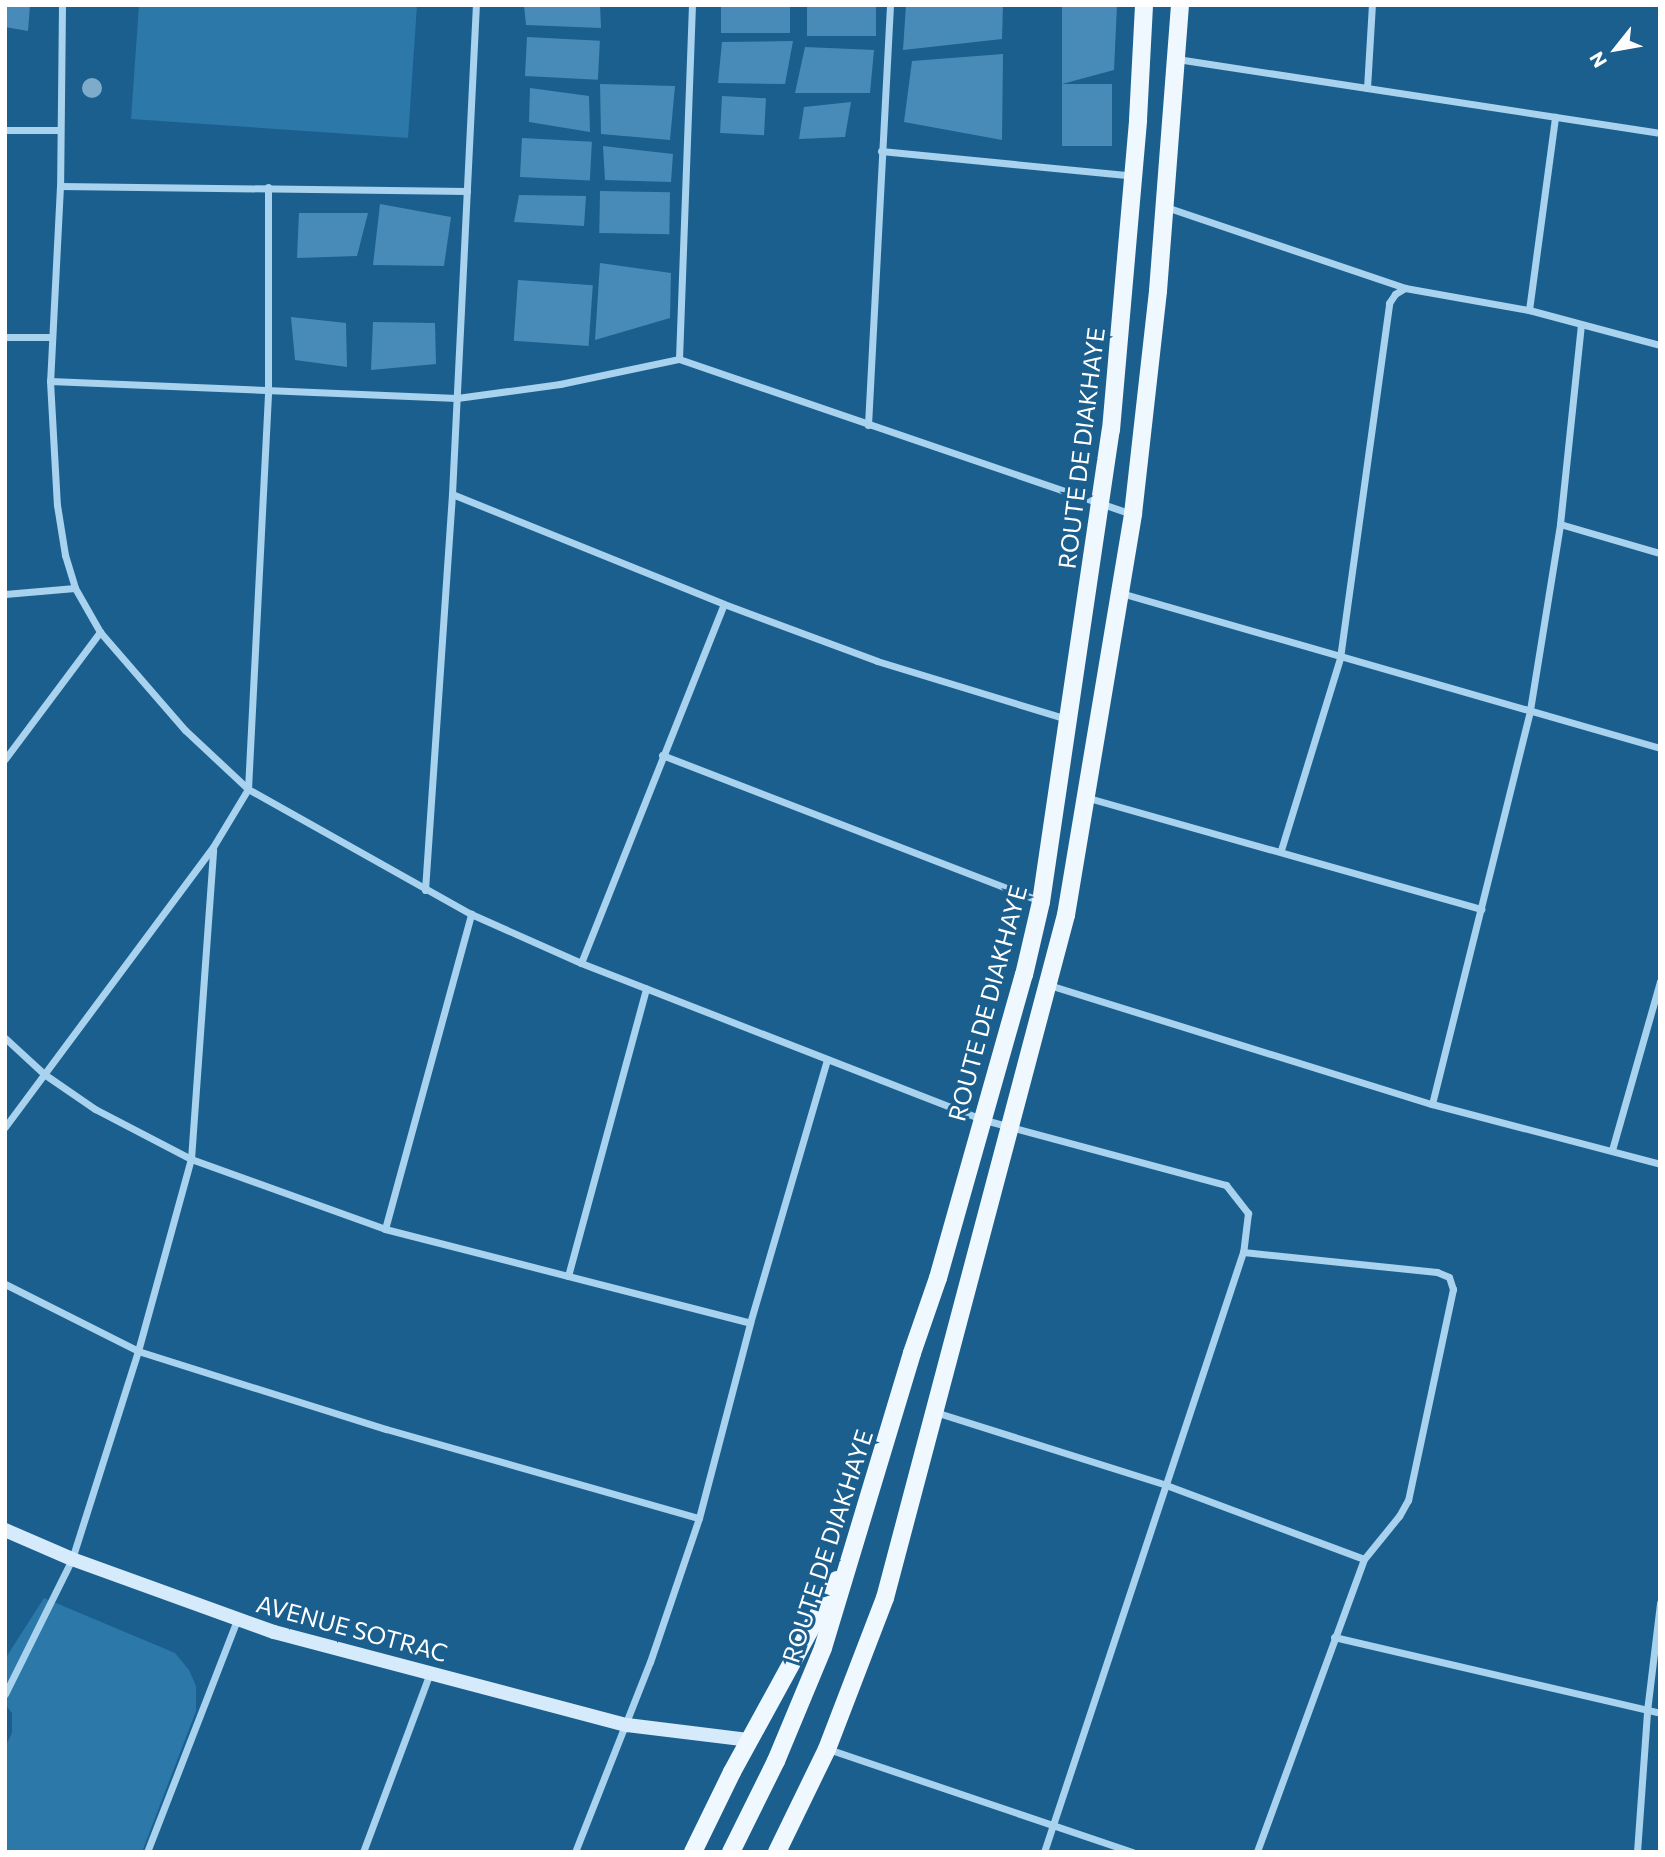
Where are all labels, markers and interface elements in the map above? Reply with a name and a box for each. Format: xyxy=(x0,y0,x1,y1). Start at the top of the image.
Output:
north arrow xyxy=(1581,14,1651,84)
text: N xyxy=(1584,48,1611,72)
street label: ROUTE DE DIAKHAYE xyxy=(1052,326,1110,570)
street label: ROUTE DE DIAKHAYE xyxy=(942,882,1032,1124)
street label: ROUTE DE DIAKHAYE xyxy=(776,1426,878,1666)
street label: AVENUE SOTRAC xyxy=(253,1589,451,1667)

